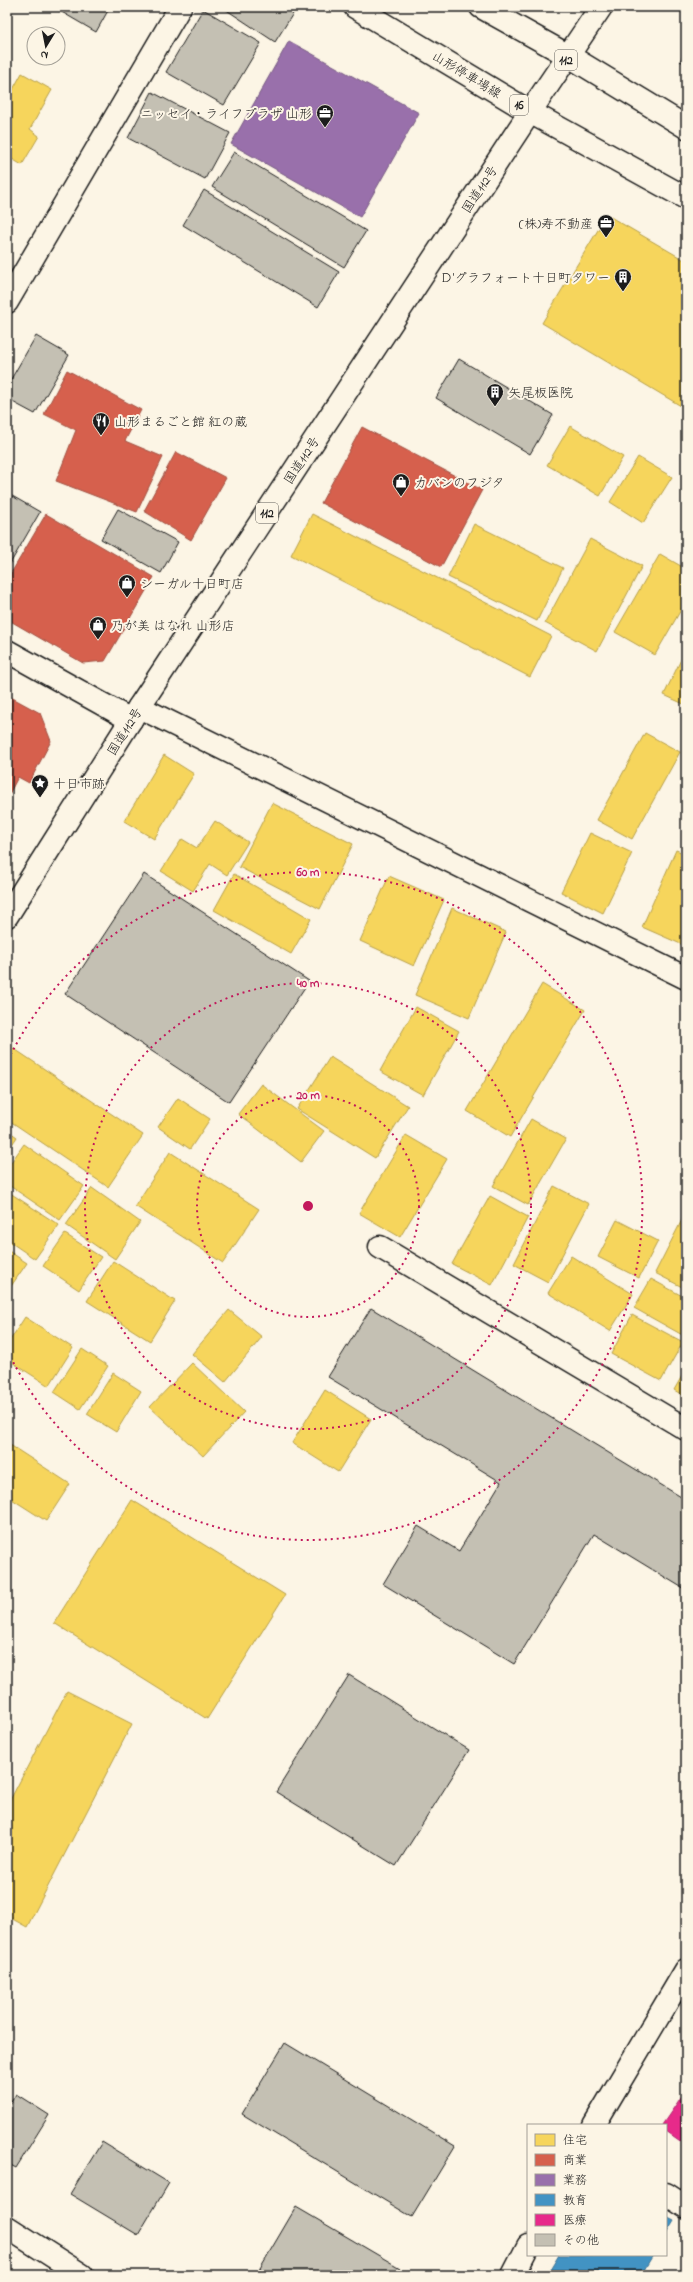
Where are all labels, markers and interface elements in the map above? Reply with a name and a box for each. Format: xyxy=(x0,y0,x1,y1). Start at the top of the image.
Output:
north arrow xyxy=(26,26,66,66)
text: N xyxy=(39,46,49,63)
street label: 山形停車場線 xyxy=(428,47,505,104)
road number: 112 xyxy=(555,50,577,70)
road number: 16 xyxy=(510,95,528,115)
office icon: ニッセイ・ライフプラザ 山形 xyxy=(315,103,335,128)
place label: ニッセイ・ライフプラザ 山形 xyxy=(140,105,312,124)
street label: 国道112号 xyxy=(458,162,503,218)
office icon: (株)寿不動産 xyxy=(596,213,616,238)
place label: (株)寿不動産 xyxy=(519,215,593,234)
building icon: Ｄ’グラフォート十日町タワー xyxy=(613,267,633,292)
place label: Ｄ’グラフォート十日町タワー xyxy=(440,269,610,288)
building icon: 矢尾板医院 xyxy=(485,382,505,407)
place label: 矢尾板医院 xyxy=(508,384,573,403)
restaurant icon: 山形まるごと館 紅の蔵 xyxy=(91,411,111,436)
place label: 山形まるごと館 紅の蔵 xyxy=(114,413,247,432)
street label: 国道112号 xyxy=(280,433,325,489)
shop icon: カバンのフジタ xyxy=(391,472,411,497)
place label: カバンのフジタ xyxy=(414,474,504,493)
road number: 112 xyxy=(256,503,278,523)
shop icon: シーガル十日町店 xyxy=(117,573,137,598)
place label: シーガル十日町店 xyxy=(140,575,244,594)
shop icon: 乃が美 はなれ 山形店 xyxy=(88,615,108,640)
place label: 乃が美 はなれ 山形店 xyxy=(111,617,235,636)
street label: 国道112号 xyxy=(103,704,148,760)
place icon: 十日市跡 xyxy=(30,773,50,798)
place label: 十日市跡 xyxy=(53,775,105,794)
text: 60 m xyxy=(296,864,320,882)
text: 40 m xyxy=(296,975,320,993)
text: 20 m xyxy=(295,1087,320,1105)
centre of rings xyxy=(301,1199,315,1213)
legend xyxy=(527,2124,667,2256)
text: 住宅 xyxy=(563,2132,587,2150)
text: 商業 xyxy=(563,2152,587,2170)
text: 業務 xyxy=(563,2172,587,2190)
text: 教育 xyxy=(563,2192,587,2210)
text: 医療 xyxy=(563,2212,587,2230)
text: その他 xyxy=(563,2232,599,2250)

